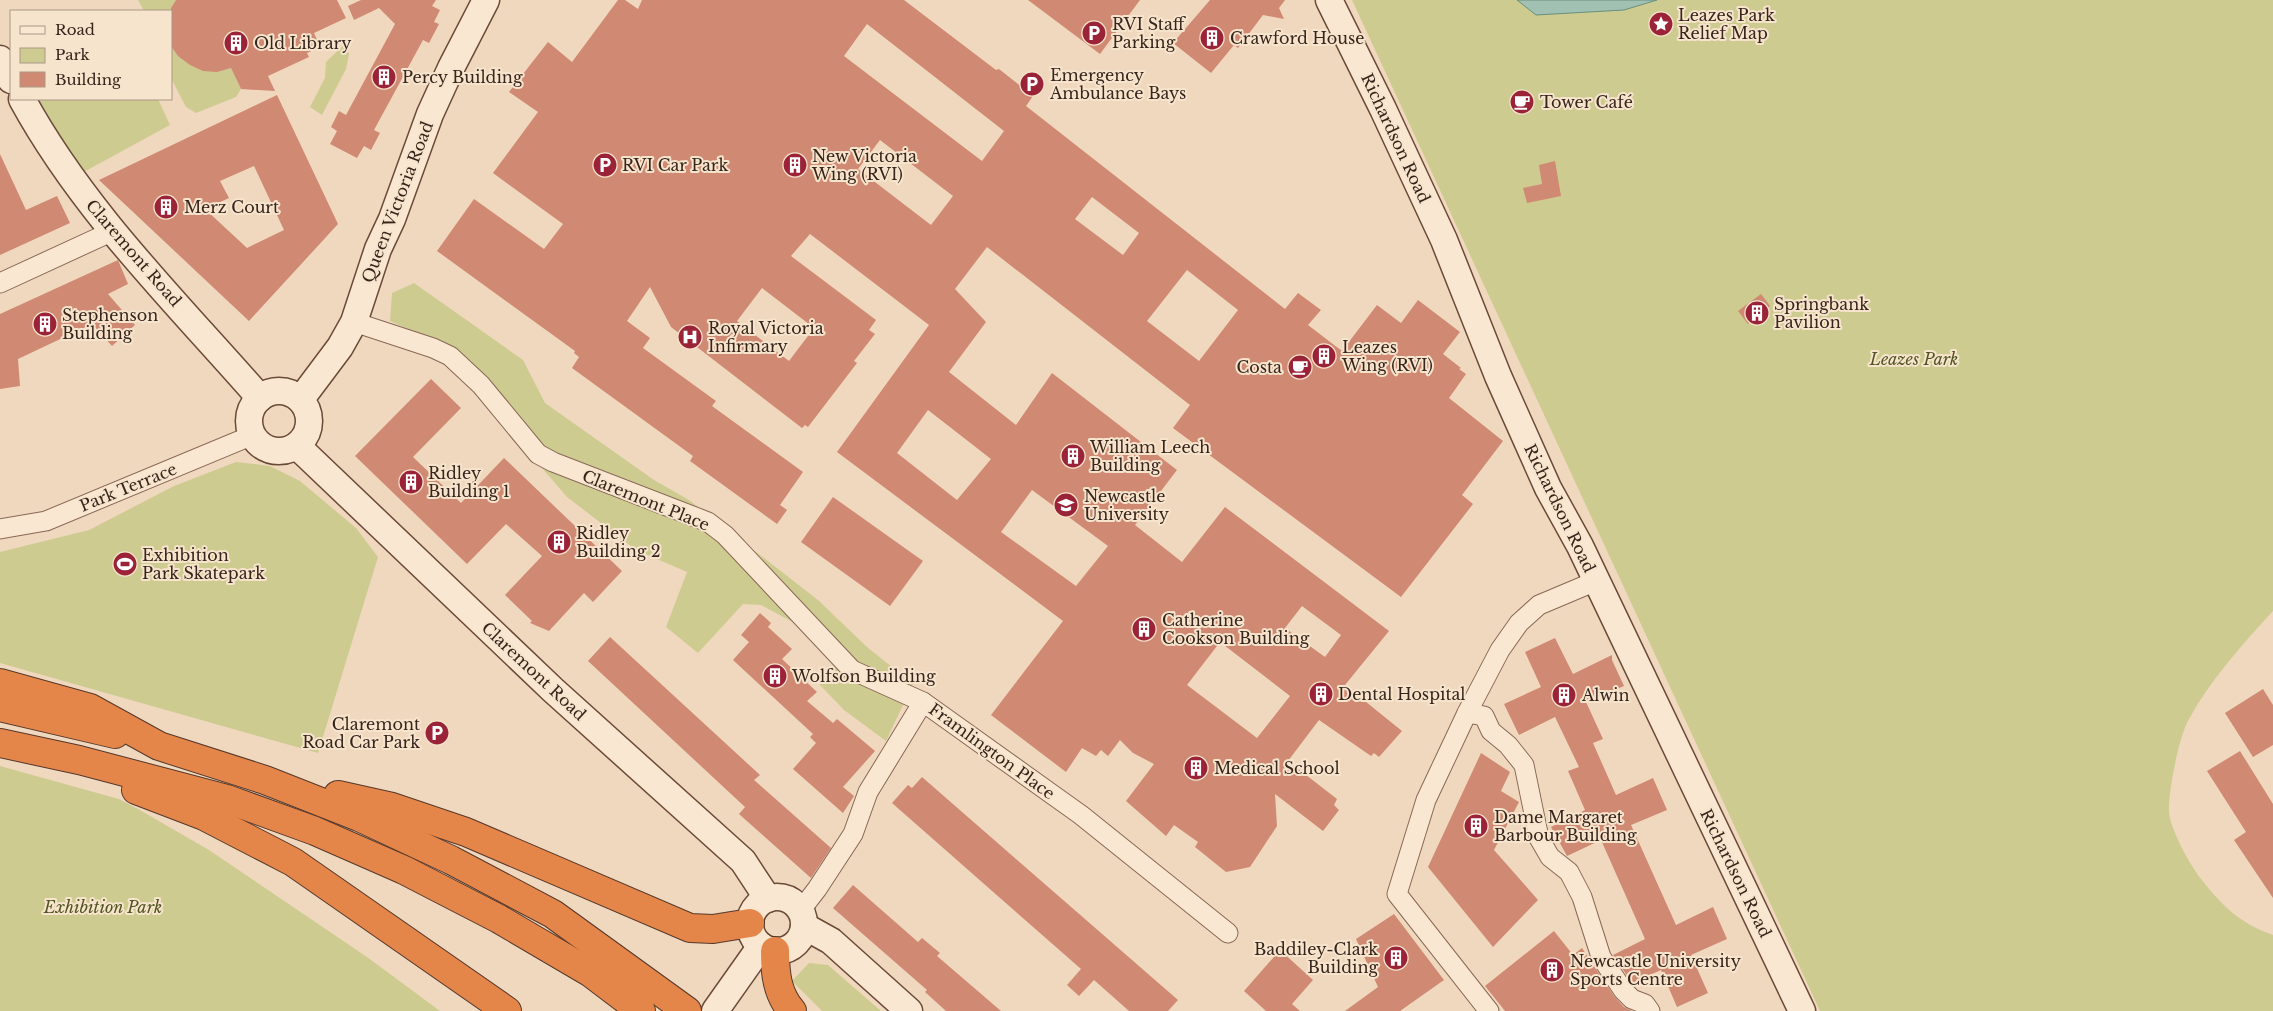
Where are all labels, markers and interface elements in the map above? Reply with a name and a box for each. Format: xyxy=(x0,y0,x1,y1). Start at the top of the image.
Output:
place label: Leazes Park Relief Map xyxy=(1678,5,1775,43)
legend xyxy=(10,10,172,100)
place icon: Leazes Park Relief Map xyxy=(1648,11,1674,37)
place label: RVI Staff Parking xyxy=(1112,14,1187,52)
text: Road xyxy=(55,20,95,39)
parking icon: RVI Staff Parking xyxy=(1081,20,1107,46)
building icon: Crawford House xyxy=(1199,25,1225,51)
place label: Crawford House xyxy=(1230,28,1364,48)
building icon: Old Library xyxy=(223,30,249,56)
place label: Old Library xyxy=(254,33,352,53)
text: Park xyxy=(55,45,91,64)
building icon: Percy Building xyxy=(371,64,397,90)
place label: Emergency Ambulance Bays xyxy=(1049,65,1186,103)
place label: Percy Building xyxy=(402,67,523,87)
text: Building xyxy=(55,70,122,89)
street label: Richardson Road xyxy=(1357,70,1435,206)
parking icon: Emergency Ambulance Bays xyxy=(1019,71,1045,97)
cafe icon: Tower Café xyxy=(1509,89,1535,115)
place label: Tower Café xyxy=(1540,92,1633,112)
street label: Queen Victoria Road xyxy=(357,118,437,285)
place label: New Victoria Wing (RVI) xyxy=(811,146,917,184)
parking icon: RVI Car Park xyxy=(592,152,618,178)
building icon: New Victoria Wing (RVI) xyxy=(782,152,808,178)
place label: RVI Car Park xyxy=(622,155,728,175)
building icon: Merz Court xyxy=(153,194,179,220)
street label: Claremont Road xyxy=(82,195,186,311)
place label: Merz Court xyxy=(184,197,279,217)
place label: Springbank Pavilion xyxy=(1774,294,1869,332)
building icon: Springbank Pavilion xyxy=(1744,300,1770,326)
place label: Stephenson Building xyxy=(62,305,158,343)
building icon: Stephenson Building xyxy=(32,311,58,337)
place label: Royal Victoria Infirmary xyxy=(708,318,824,356)
hospital icon: Royal Victoria Infirmary xyxy=(677,324,703,350)
place label: Leazes Wing (RVI) xyxy=(1341,337,1433,375)
building icon: Leazes Wing (RVI) xyxy=(1311,343,1337,369)
park label: Leazes Park xyxy=(1869,349,1958,369)
cafe icon: Costa xyxy=(1287,354,1313,380)
place label: Costa xyxy=(1237,357,1282,377)
place label: William Leech Building xyxy=(1089,437,1210,475)
street label: Richardson Road xyxy=(1520,440,1600,576)
building icon: William Leech Building xyxy=(1060,443,1086,469)
street label: Park Terrace xyxy=(76,458,180,516)
place label: Ridley Building 1 xyxy=(428,463,510,501)
street label: Claremont Place xyxy=(579,465,713,535)
building icon: Ridley Building 1 xyxy=(398,469,424,495)
place label: Newcastle University xyxy=(1084,486,1170,524)
school or university icon: Newcastle University xyxy=(1053,492,1079,518)
place label: Ridley Building 2 xyxy=(576,523,661,561)
building icon: Ridley Building 2 xyxy=(546,529,572,555)
place label: Exhibition Park Skatepark xyxy=(142,545,265,583)
sports icon: Exhibition Park Skatepark xyxy=(112,551,138,577)
place label: Catherine Cookson Building xyxy=(1162,610,1310,648)
building icon: Catherine Cookson Building xyxy=(1131,616,1157,642)
street label: Claremont Road xyxy=(478,618,590,725)
building icon: Wolfson Building xyxy=(762,663,788,689)
place label: Wolfson Building xyxy=(791,666,936,686)
building icon: Dental Hospital xyxy=(1308,681,1334,707)
building icon: Alwin xyxy=(1551,682,1577,708)
place label: Dental Hospital xyxy=(1338,684,1466,704)
place label: Alwin xyxy=(1581,685,1630,705)
street label: Framlington Place xyxy=(925,699,1059,803)
place label: Claremont Road Car Park xyxy=(302,714,420,752)
parking icon: Claremont Road Car Park xyxy=(424,720,450,746)
building icon: Medical School xyxy=(1183,755,1209,781)
place label: Medical School xyxy=(1214,758,1340,778)
street label: Richardson Road xyxy=(1696,805,1776,941)
place label: Dame Margaret Barbour Building xyxy=(1494,807,1637,845)
building icon: Dame Margaret Barbour Building xyxy=(1463,813,1489,839)
park label: Exhibition Park xyxy=(43,897,162,917)
place label: Baddiley-Clark Building xyxy=(1254,939,1378,977)
building icon: Baddiley-Clark Building xyxy=(1383,945,1409,971)
place label: Newcastle University Sports Centre xyxy=(1570,951,1742,989)
building icon: Newcastle University Sports Centre xyxy=(1539,957,1565,983)

